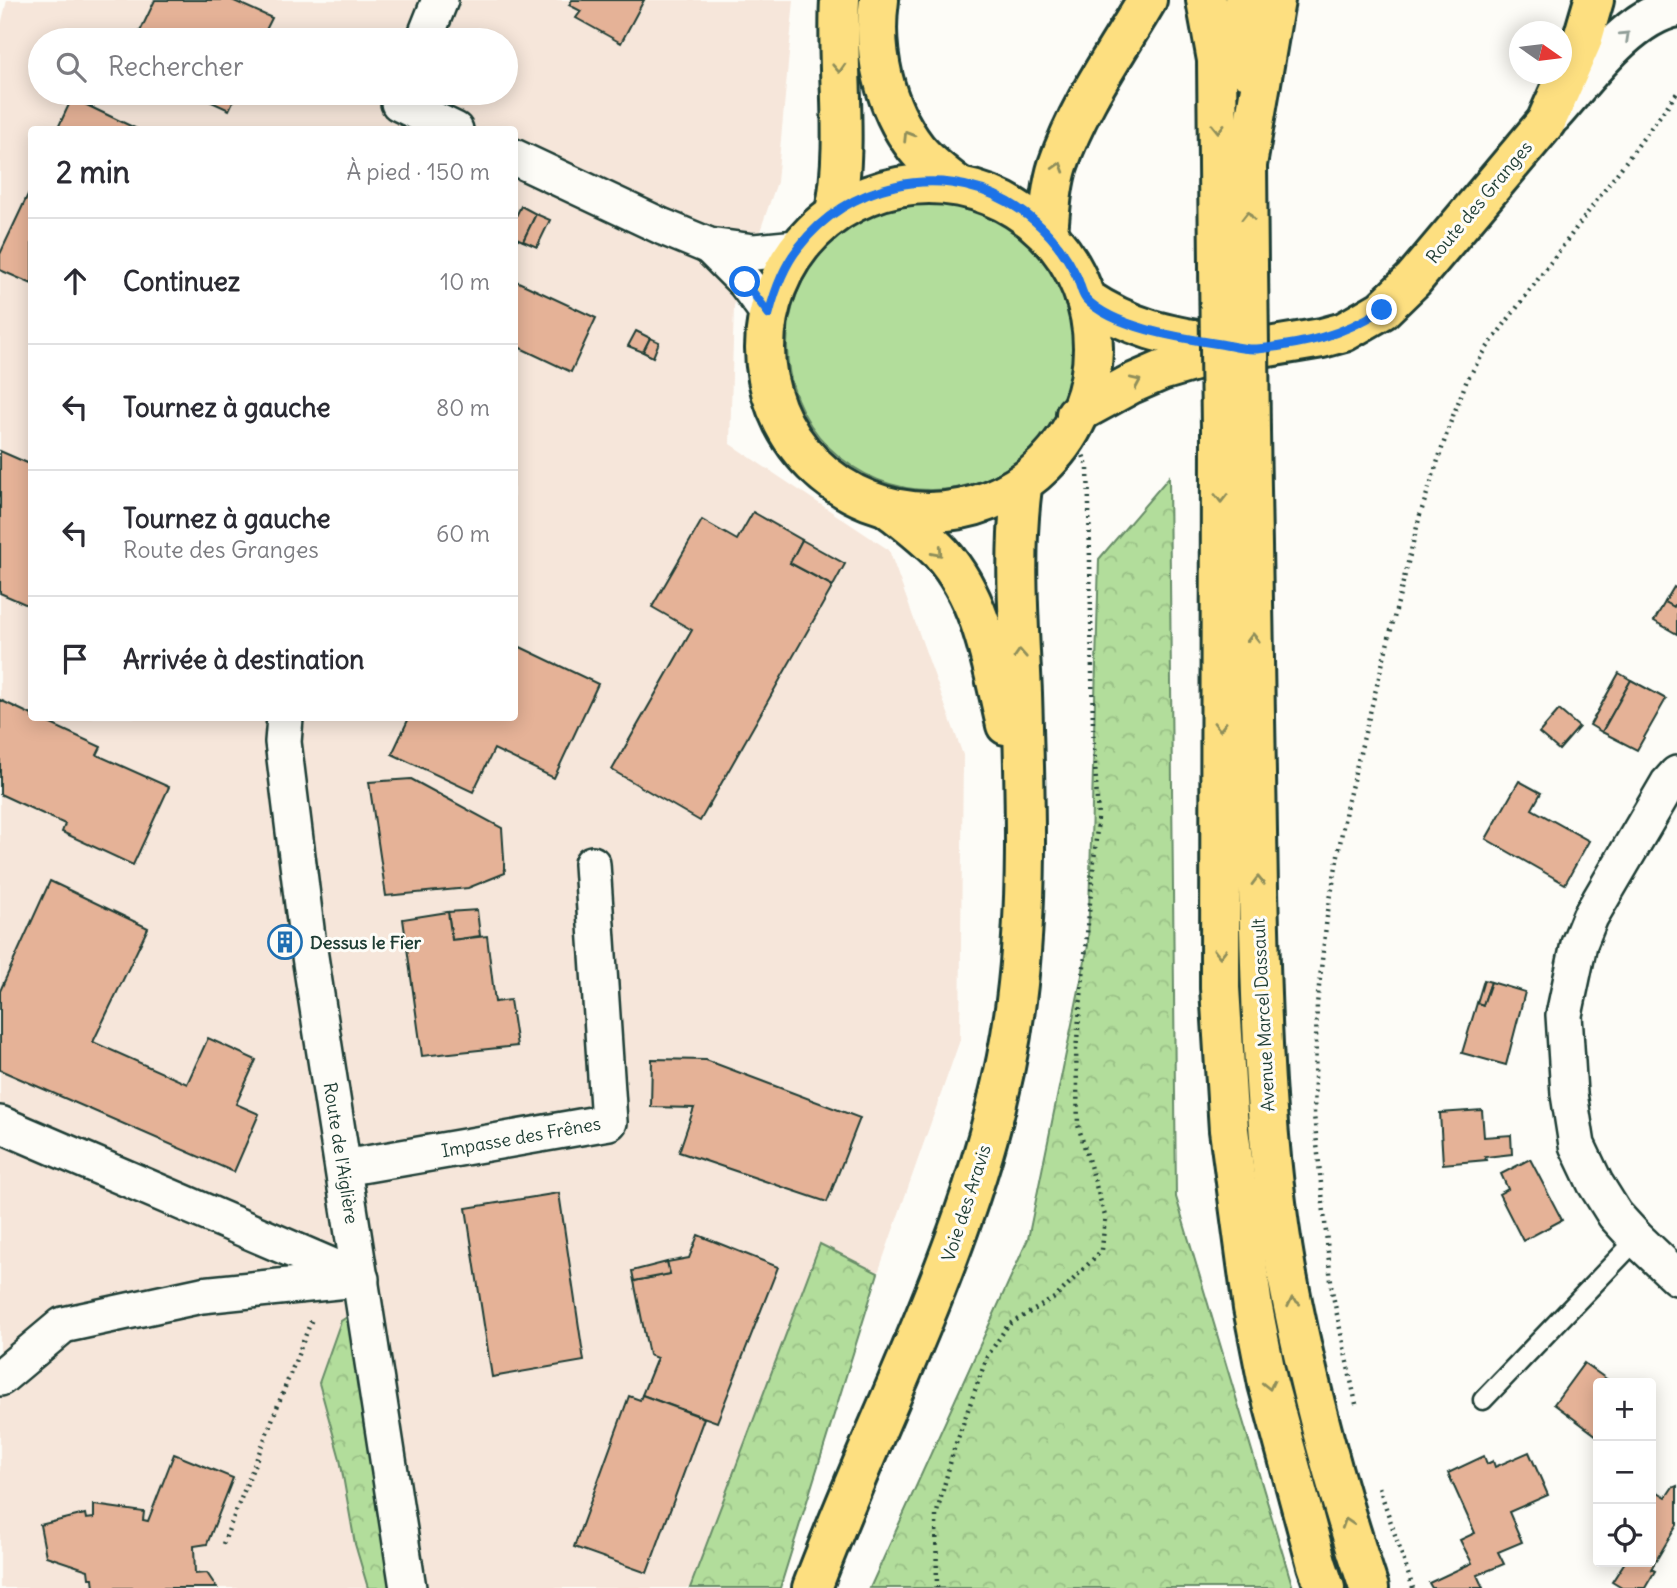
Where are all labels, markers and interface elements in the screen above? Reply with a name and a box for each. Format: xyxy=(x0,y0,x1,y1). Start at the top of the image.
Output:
north arrow xyxy=(1509,21,1572,84)
search box xyxy=(28,28,518,105)
one-way arrow xyxy=(1617,32,1630,44)
icon: search xyxy=(52,48,90,86)
text: Rechercher xyxy=(108,50,244,83)
one-way arrow xyxy=(832,63,847,74)
one-way arrow xyxy=(1210,124,1226,134)
one-way arrow xyxy=(904,130,917,143)
street label: Route des Granges xyxy=(1421,136,1537,268)
text: 2 min xyxy=(56,153,130,191)
text: À pied · 150 m xyxy=(346,157,490,186)
one-way arrow xyxy=(1050,161,1065,173)
one-way arrow xyxy=(1240,210,1256,220)
icon: ahead xyxy=(56,262,94,300)
text: Continuez xyxy=(123,265,240,298)
route start xyxy=(729,266,760,297)
text: 10 m xyxy=(440,267,490,296)
route end xyxy=(1366,294,1397,325)
one-way arrow xyxy=(1129,376,1142,390)
icon: left xyxy=(56,388,94,426)
text: Tournez à gauche xyxy=(123,391,331,424)
text: 80 m xyxy=(436,393,490,422)
one-way arrow xyxy=(1213,494,1229,504)
text: Tournez à gauche xyxy=(123,502,331,535)
icon: left xyxy=(56,514,94,552)
text: 60 m xyxy=(436,519,490,548)
text: Route des Granges xyxy=(123,535,319,564)
one-way arrow xyxy=(930,544,942,557)
one-way arrow xyxy=(1245,632,1261,642)
icon: arrive xyxy=(56,640,94,678)
text: Arrivée à destination xyxy=(123,643,364,676)
one-way arrow xyxy=(1012,648,1027,659)
one-way arrow xyxy=(1212,721,1228,732)
one-way arrow xyxy=(1250,875,1266,886)
street label: Avenue Marcel Dassault xyxy=(1246,918,1280,1112)
building icon: Dessus le Fier xyxy=(266,923,304,961)
place label: Dessus le Fier xyxy=(310,931,422,954)
one-way arrow xyxy=(1212,949,1228,959)
street label: Route de l'Aiglière xyxy=(318,1081,364,1225)
street label: Impasse des Frênes xyxy=(440,1112,602,1162)
street label: Voie des Aravis xyxy=(936,1142,996,1264)
one-way arrow xyxy=(1287,1296,1302,1308)
map controls xyxy=(1593,1378,1656,1567)
button: + xyxy=(1593,1378,1656,1441)
one-way arrow xyxy=(1261,1379,1275,1391)
button: − xyxy=(1593,1441,1656,1504)
button: locate xyxy=(1593,1504,1656,1567)
one-way arrow xyxy=(1341,1518,1355,1530)

